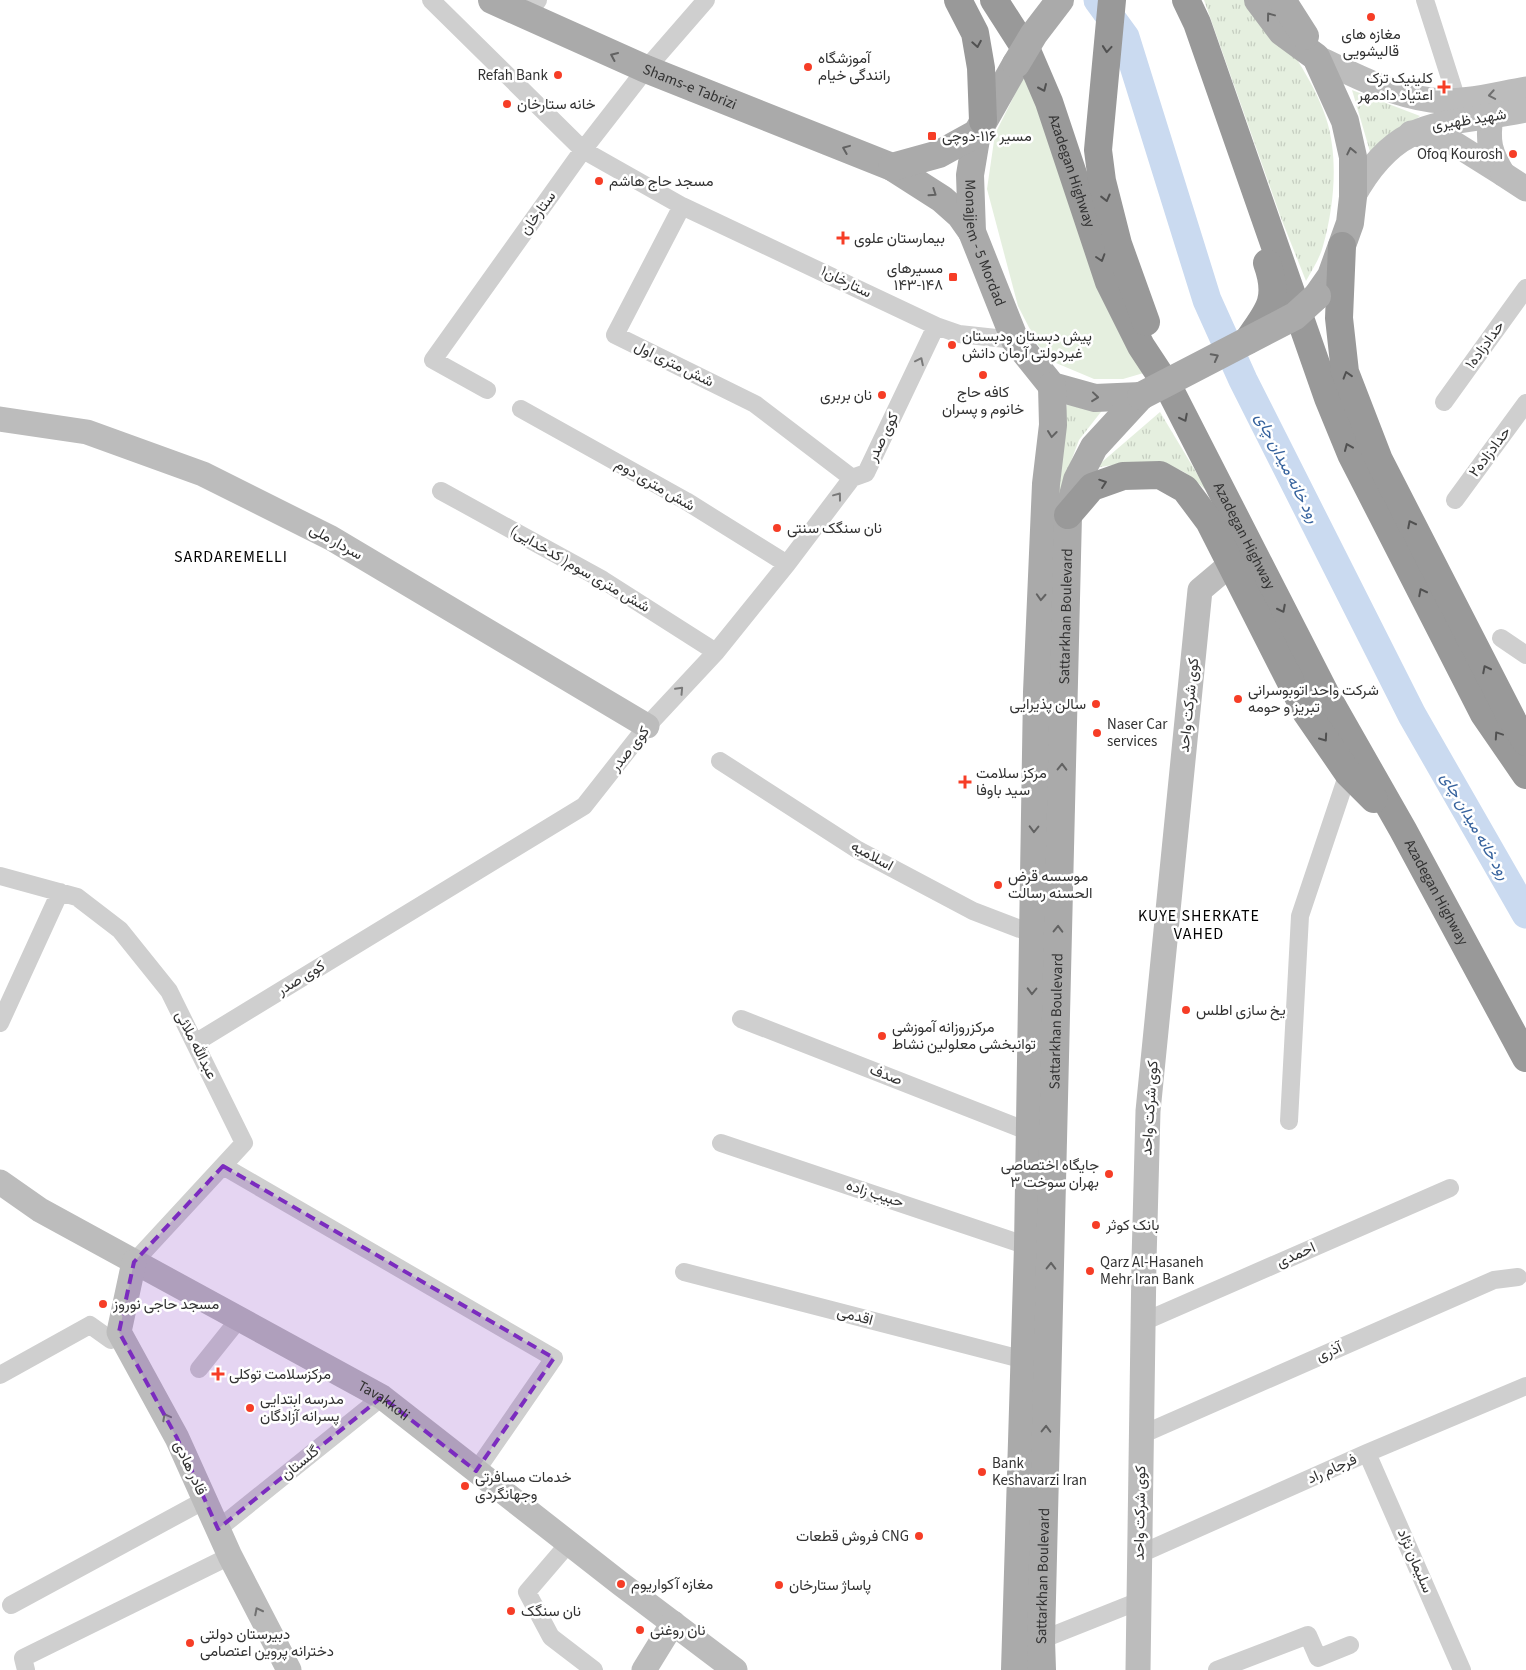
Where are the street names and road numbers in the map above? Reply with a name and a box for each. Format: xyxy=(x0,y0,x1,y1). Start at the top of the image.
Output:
street label: Shams-e Tabrizi xyxy=(640,58,740,115)
street label: شهید ظهیری xyxy=(1430,104,1508,136)
street label: Azadegan Highway xyxy=(1043,112,1101,230)
street label: Monajjem - 5 Mordad xyxy=(960,179,1011,309)
street label: ستارخان xyxy=(515,187,561,239)
street label: ستارخان۱ xyxy=(817,261,875,303)
street label: حدادزاده۱ xyxy=(1460,317,1510,373)
street label: شش متری اول xyxy=(631,336,717,392)
street label: کوی صدر xyxy=(862,408,904,466)
street label: حدادزاده۲ xyxy=(1464,422,1516,482)
street label: شش متری دوم xyxy=(611,454,699,516)
street label: Azadegan Highway xyxy=(1208,478,1281,593)
street label: سردار ملی xyxy=(306,519,366,565)
street label: (کدخدایی )شش متری سوم xyxy=(506,520,654,618)
street label: Sattarkhan Boulevard xyxy=(1053,548,1078,685)
street label: کوی شرکت واحد xyxy=(1174,656,1204,753)
street label: کوی صدر xyxy=(605,722,655,777)
street label: Azadegan Highway xyxy=(1399,835,1474,949)
street label: اسلامیه xyxy=(847,836,897,876)
street label: Sattarkhan Boulevard xyxy=(1044,953,1068,1090)
street label: کوی صدر xyxy=(272,955,329,1001)
street label: عبدالله ملائی xyxy=(170,1007,222,1083)
street label: صدف xyxy=(867,1059,905,1091)
street label: کوی شرکت واحد xyxy=(1136,1060,1164,1156)
street label: حبیب زاده xyxy=(844,1175,906,1213)
street label: احمدی xyxy=(1273,1237,1319,1273)
street label: اقدمی xyxy=(835,1301,875,1331)
street label: آذری xyxy=(1313,1336,1347,1367)
street label: Tavakkoli xyxy=(354,1375,414,1426)
street label: قادر هادی xyxy=(168,1437,212,1499)
street label: گلستان xyxy=(276,1441,324,1485)
street label: فرجام راد xyxy=(1304,1449,1360,1489)
street label: کوی شرکت واحد xyxy=(1129,1465,1151,1561)
street label: Sattarkhan Boulevard xyxy=(1030,1508,1055,1645)
street label: سلیمان نژاد xyxy=(1392,1526,1438,1596)

